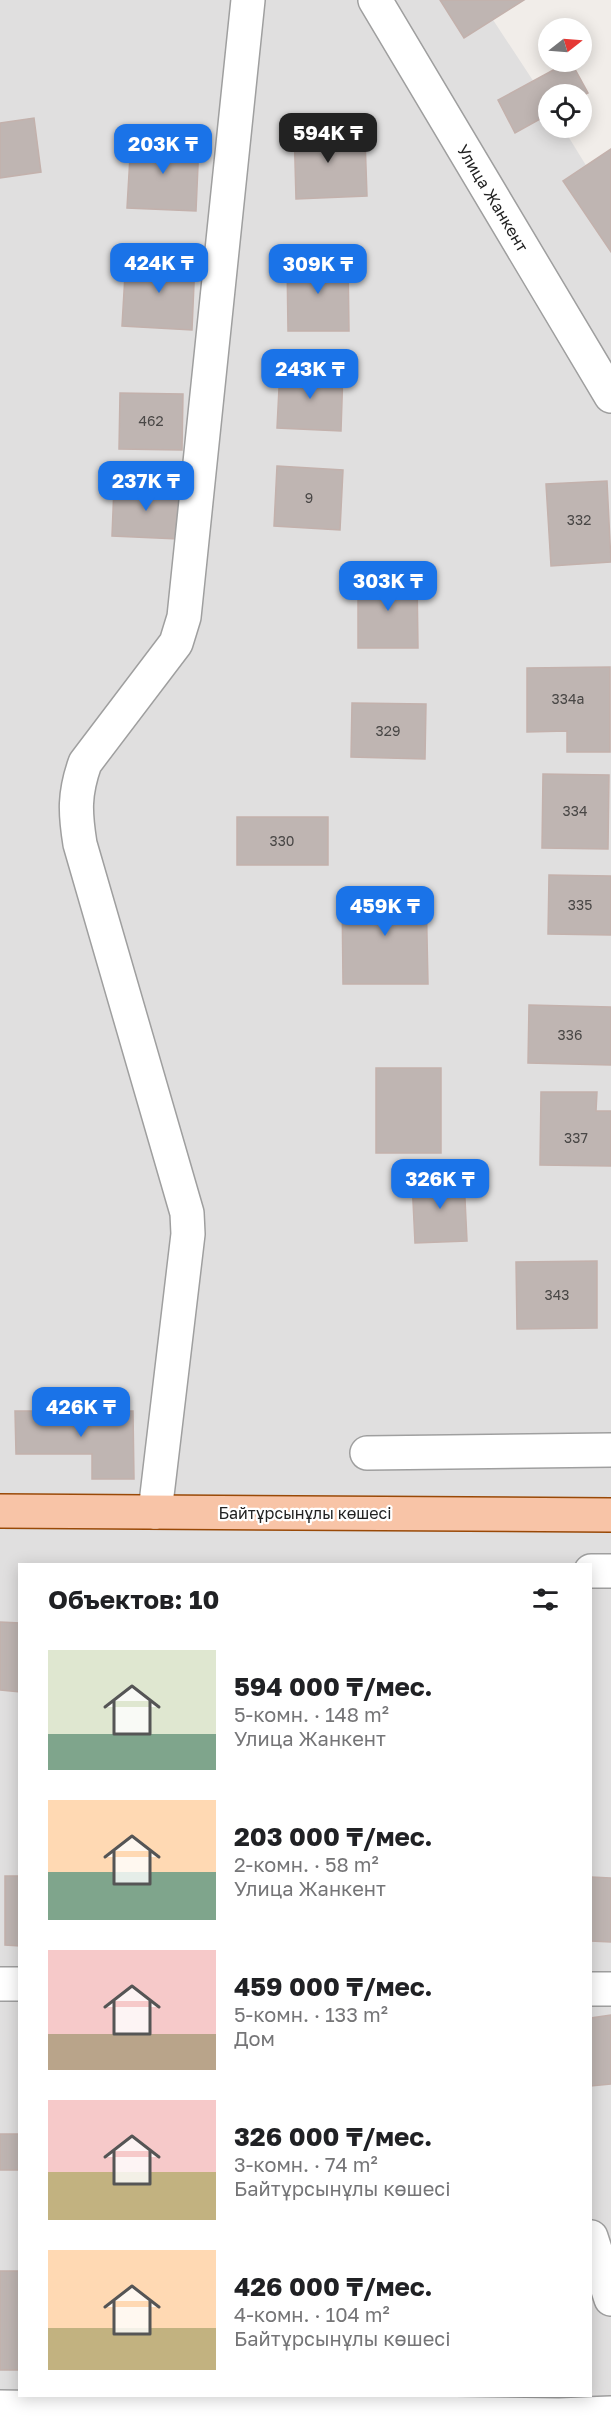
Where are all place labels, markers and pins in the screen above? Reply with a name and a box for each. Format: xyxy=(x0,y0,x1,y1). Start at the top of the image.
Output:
pin: 594K ₸ xyxy=(279,113,377,164)
pin: 203K ₸ xyxy=(114,124,212,175)
pin: 424K ₸ xyxy=(110,243,208,294)
pin: 309K ₸ xyxy=(269,244,367,295)
pin: 243K ₸ xyxy=(261,349,359,400)
pin: 237K ₸ xyxy=(97,461,195,512)
pin: 303K ₸ xyxy=(339,561,437,612)
pin: 459K ₸ xyxy=(336,886,434,937)
pin: 326K ₸ xyxy=(391,1159,489,1210)
pin: 426K ₸ xyxy=(32,1387,130,1438)

